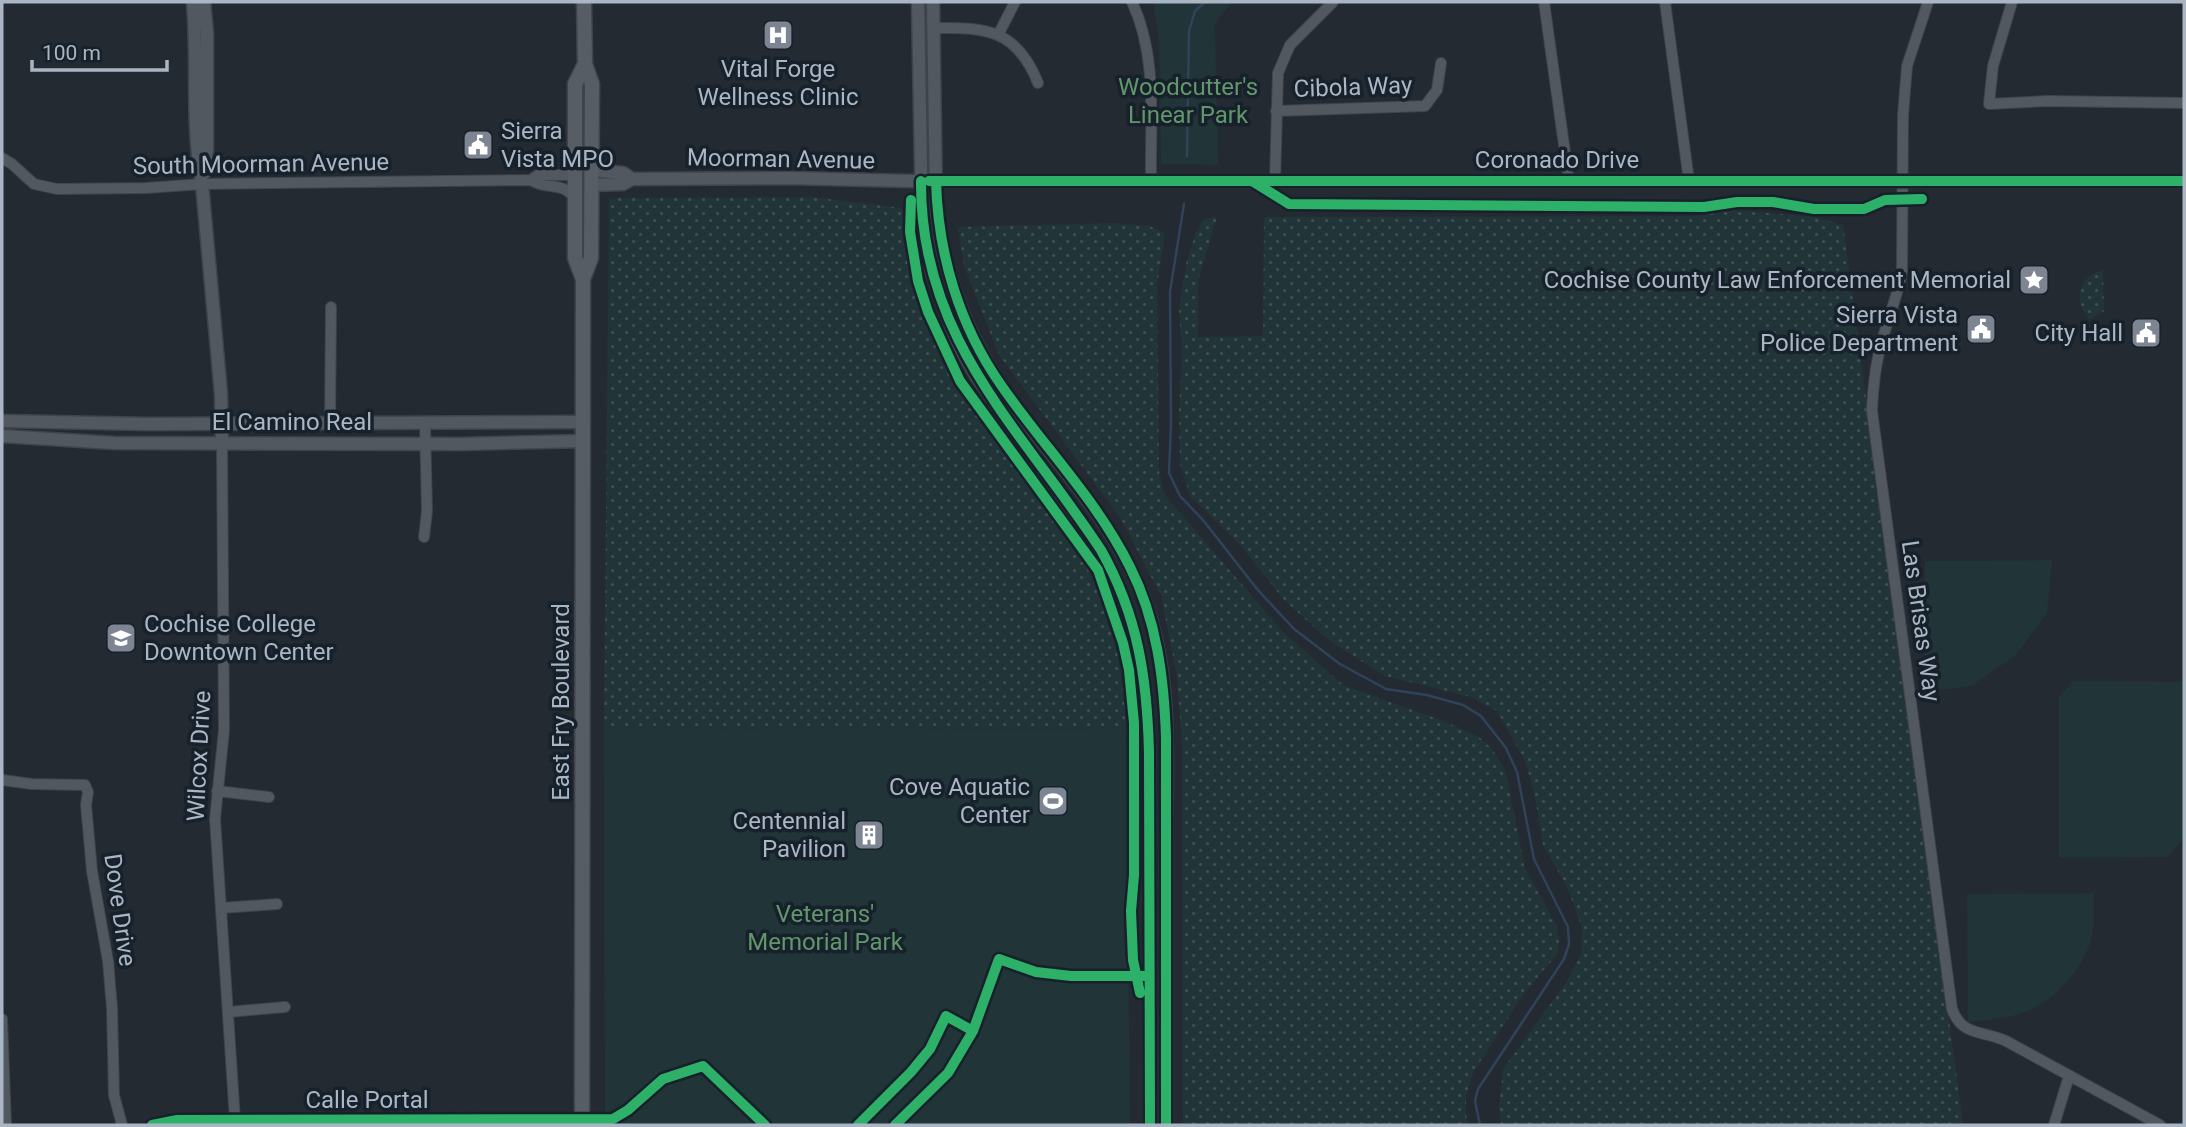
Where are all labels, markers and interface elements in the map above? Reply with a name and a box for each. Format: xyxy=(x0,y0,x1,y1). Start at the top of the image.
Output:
hospital icon: Vital Forge Wellness Clinic xyxy=(761,18,795,52)
scale bar xyxy=(32,28,166,72)
text: 100 m xyxy=(42,41,101,65)
place label: Vital Forge Wellness Clinic xyxy=(698,55,858,111)
street label: Cibola Way xyxy=(1293,71,1413,103)
park label: Woodcutter's Linear Park xyxy=(1118,73,1258,129)
place label: Sierra Vista MPO xyxy=(501,117,614,173)
public building icon: Sierra Vista MPO xyxy=(461,128,495,162)
street label: Moorman Avenue xyxy=(687,143,875,175)
street label: Coronado Drive xyxy=(1475,146,1639,174)
street label: South Moorman Avenue xyxy=(133,148,389,180)
place icon: Cochise County Law Enforcement Memorial xyxy=(2017,263,2051,297)
place label: Cochise County Law Enforcement Memorial xyxy=(1544,266,2011,294)
place label: Sierra Vista Police Department xyxy=(1760,301,1958,357)
public building icon: Sierra Vista Police Department xyxy=(1964,312,1998,346)
public building icon: City Hall xyxy=(2129,316,2163,350)
place label: City Hall xyxy=(2035,319,2123,347)
street label: El Camino Real xyxy=(212,408,372,436)
street label: Las Brisas Way xyxy=(1896,539,1946,704)
street label: East Fry Boulevard xyxy=(547,603,575,801)
place label: Cochise College Downtown Center xyxy=(144,610,334,666)
school or university icon: Cochise College Downtown Center xyxy=(104,621,138,655)
street label: Wilcox Drive xyxy=(182,690,216,822)
place label: Cove Aquatic Center xyxy=(889,773,1030,829)
sports icon: Cove Aquatic Center xyxy=(1036,784,1070,818)
place label: Centennial Pavilion xyxy=(733,807,846,863)
building icon: Centennial Pavilion xyxy=(852,818,886,852)
street label: Dove Drive xyxy=(98,852,142,968)
park label: Veterans' Memorial Park xyxy=(747,900,904,956)
street label: Calle Portal xyxy=(305,1086,429,1114)

